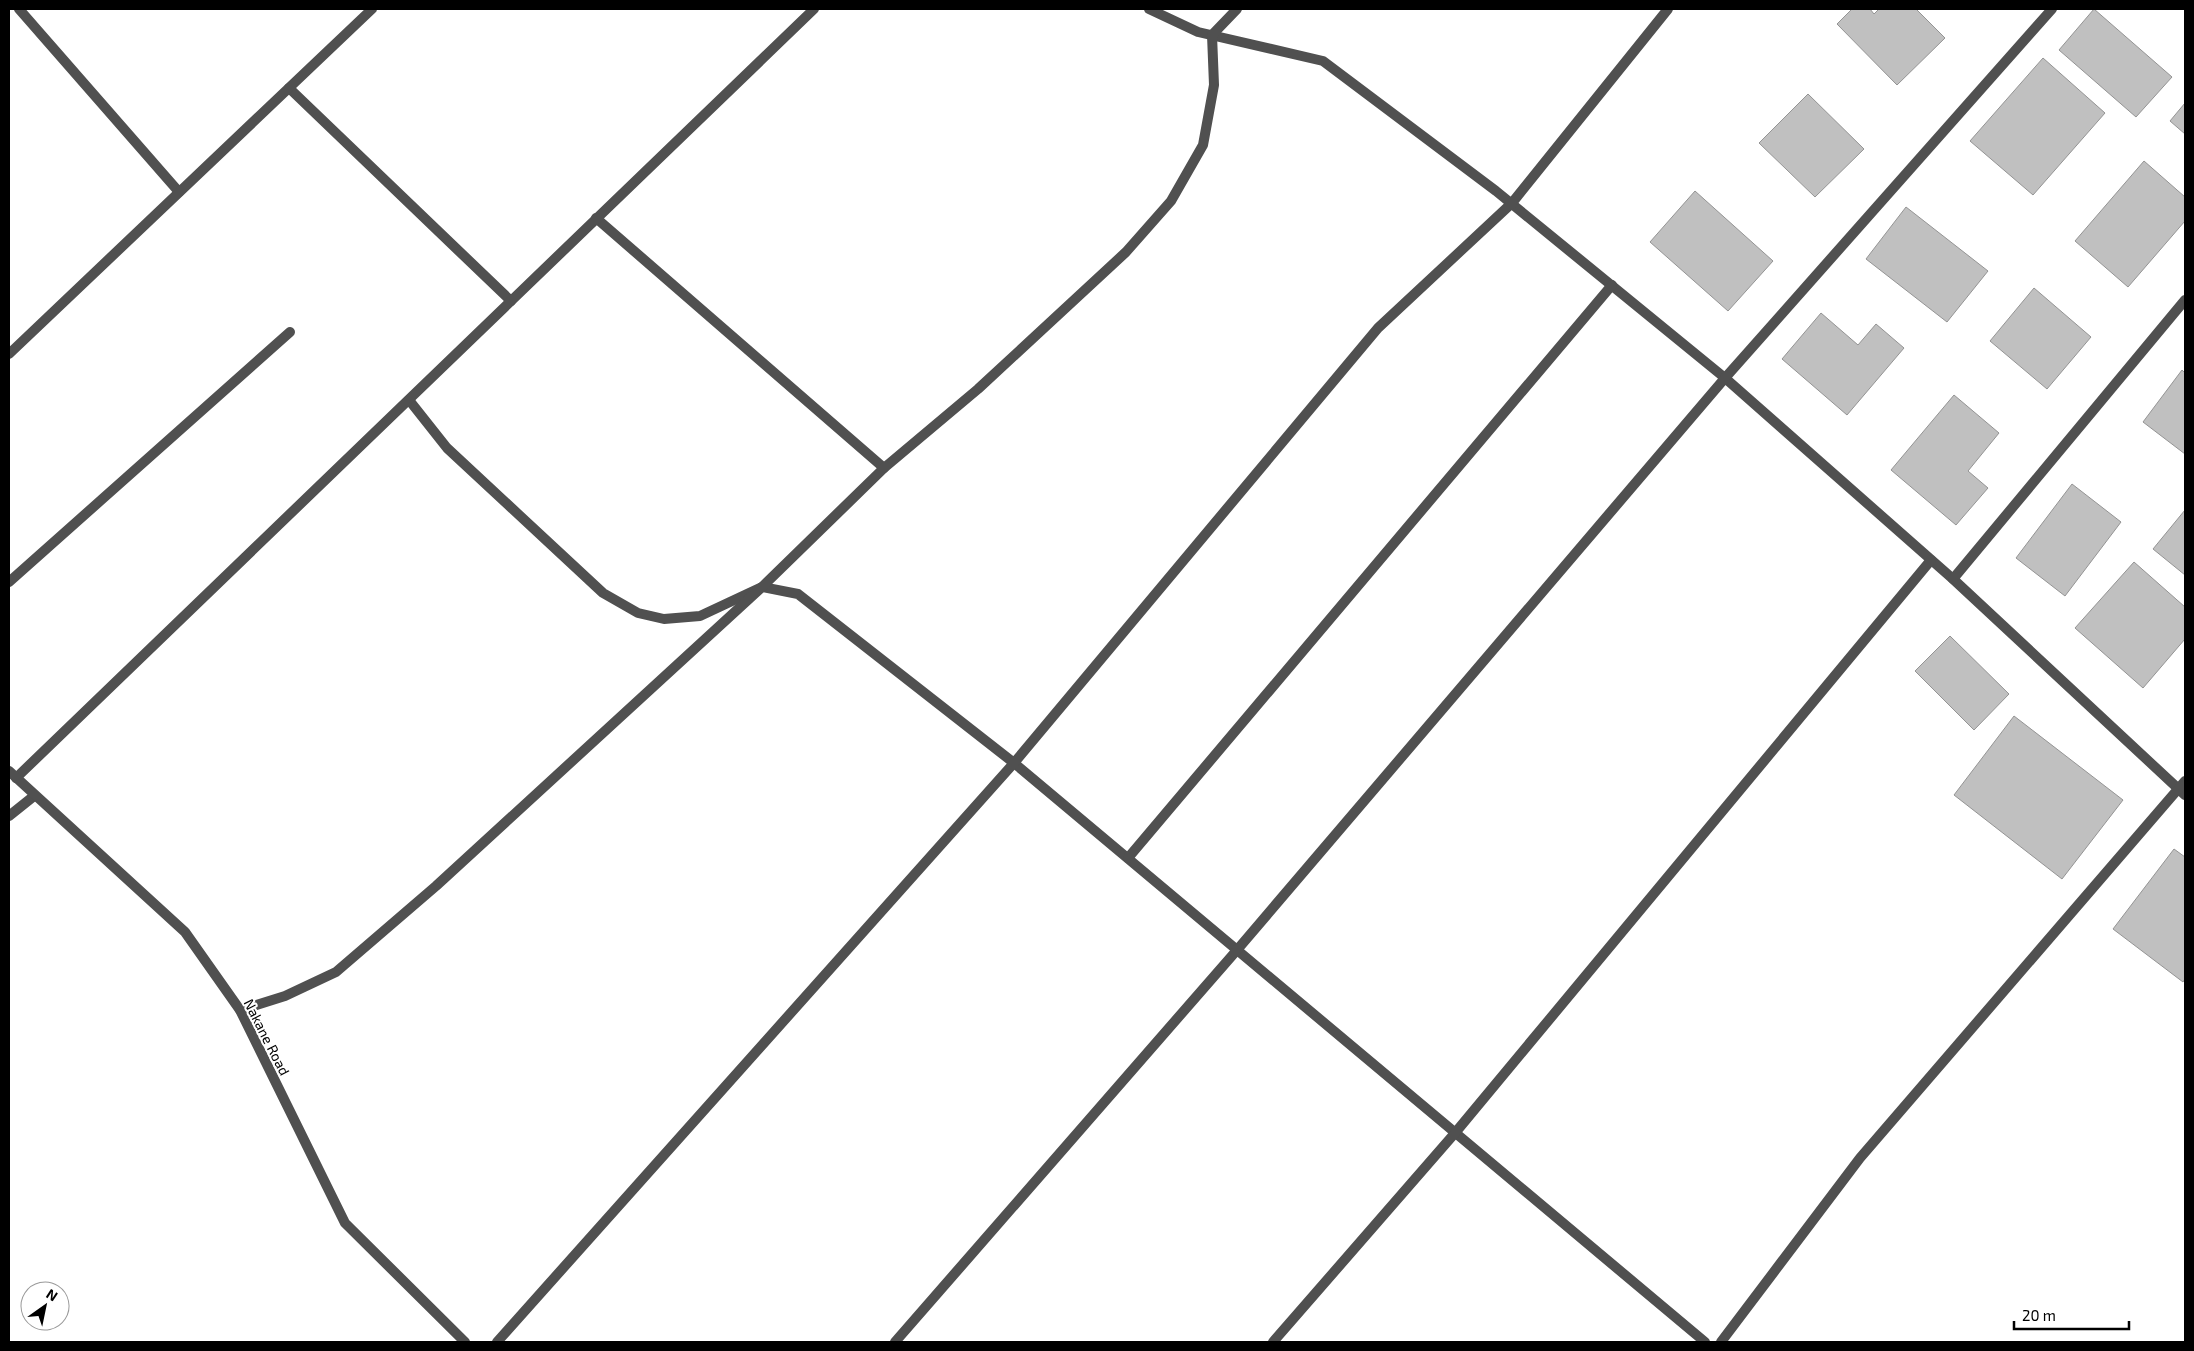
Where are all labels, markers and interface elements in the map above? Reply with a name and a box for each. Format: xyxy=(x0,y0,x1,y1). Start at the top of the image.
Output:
street label: Nakane Road xyxy=(240,996,294,1078)
north arrow xyxy=(20,1281,70,1331)
text: N xyxy=(43,1285,61,1305)
scale bar xyxy=(2014,1298,2129,1330)
text: 20 m xyxy=(2022,1306,2056,1324)

